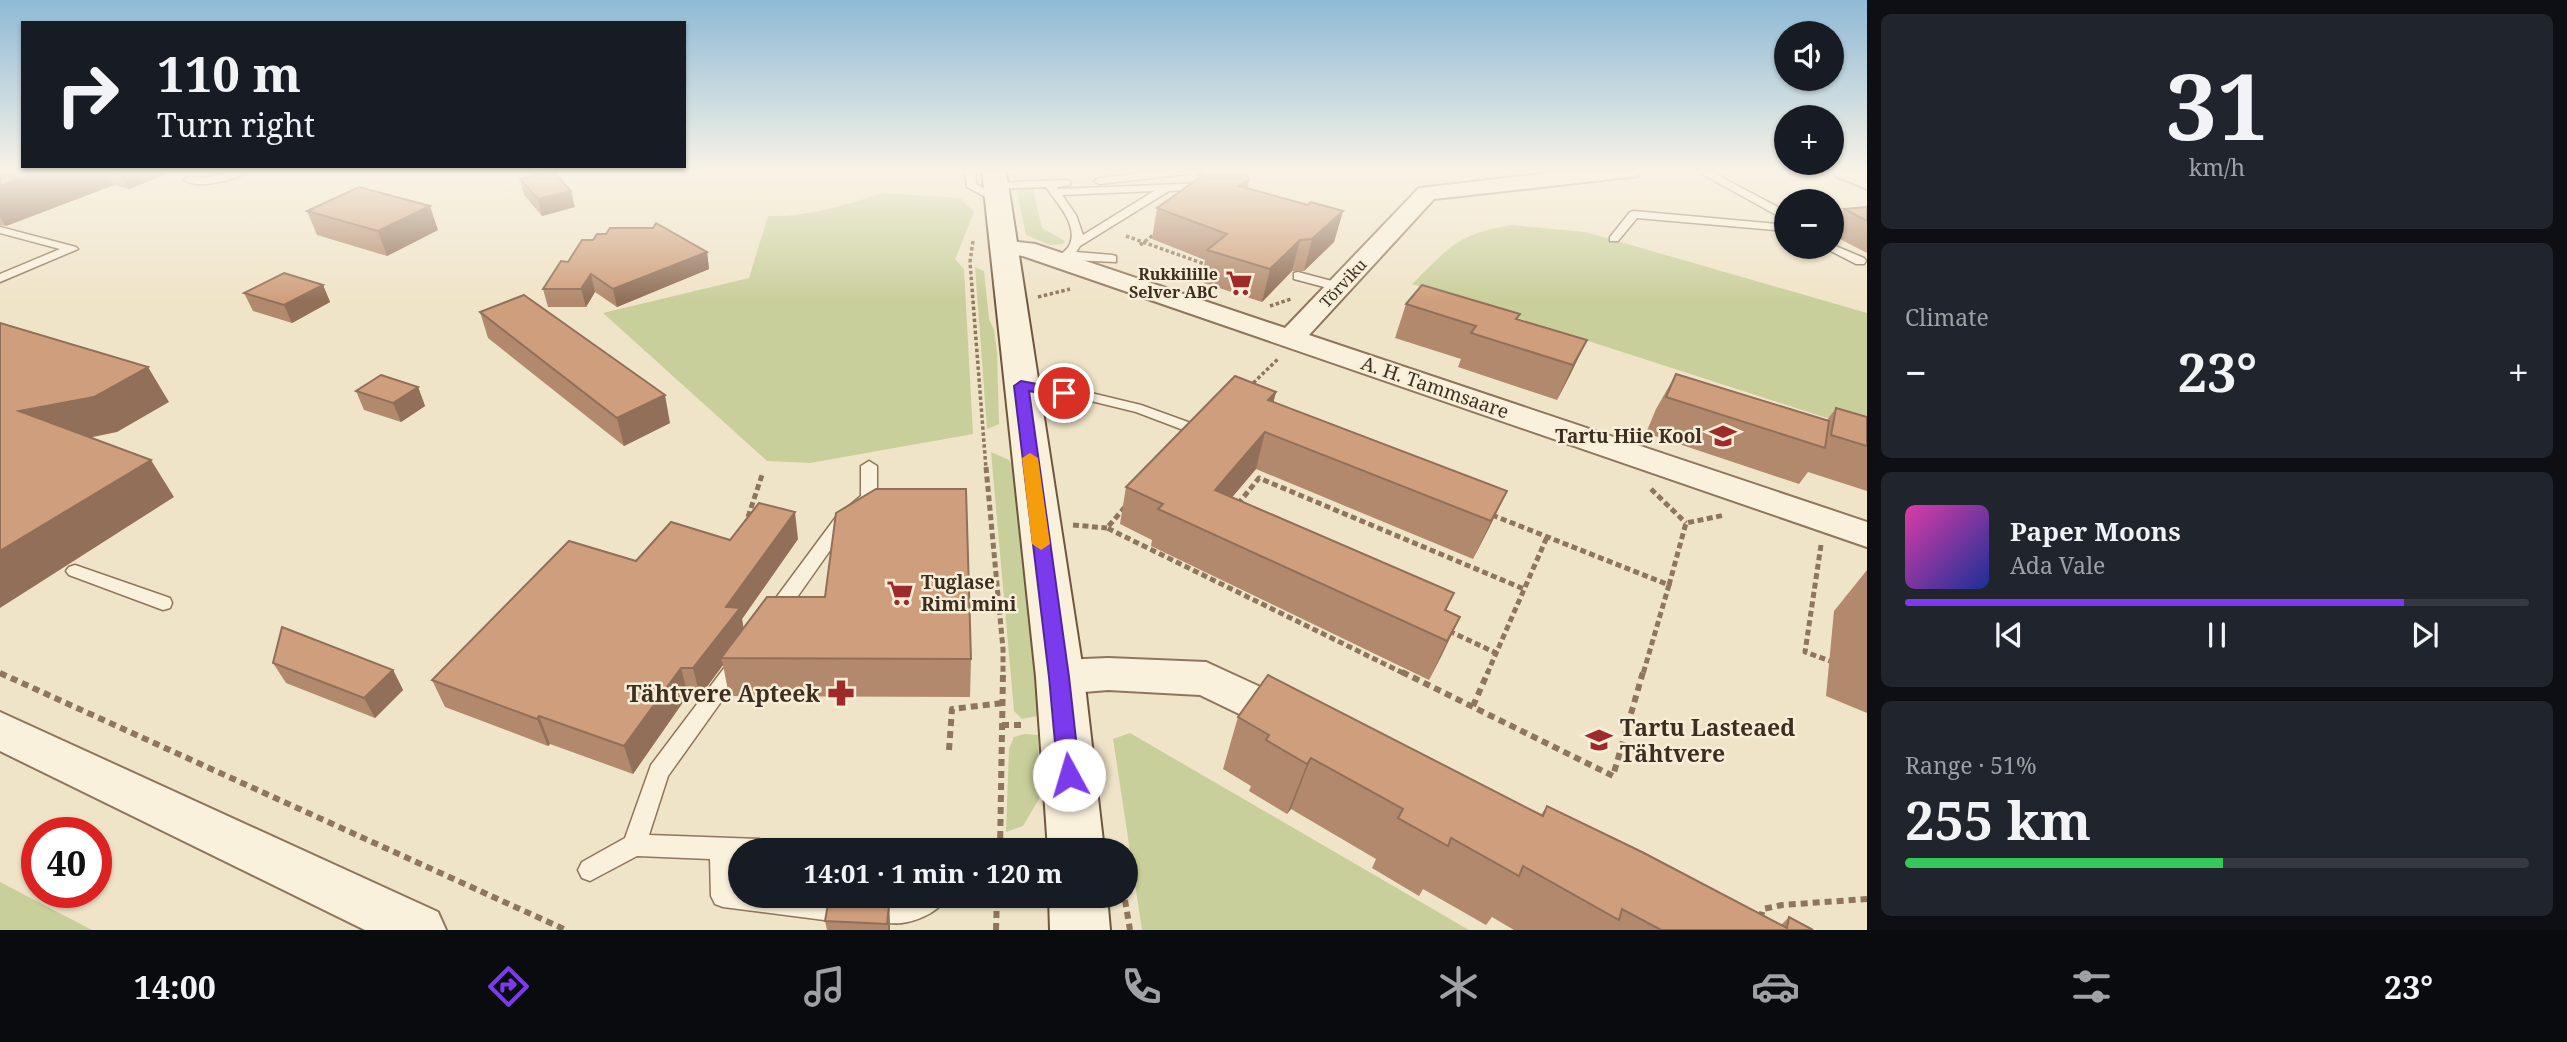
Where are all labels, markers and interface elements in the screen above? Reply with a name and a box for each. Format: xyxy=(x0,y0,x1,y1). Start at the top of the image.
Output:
map controls xyxy=(1774,21,1844,259)
button: sound xyxy=(1774,21,1844,91)
text: 110 m xyxy=(157,40,301,106)
text: 31 xyxy=(2166,43,2268,167)
icon: right xyxy=(42,49,133,140)
text: Turn right xyxy=(157,103,315,146)
button: + xyxy=(1774,105,1844,175)
text: km/h xyxy=(2189,151,2245,183)
button: − xyxy=(1774,189,1844,259)
street label: Tõrviku xyxy=(1315,254,1371,312)
place label: Rukkilille Selver ABC xyxy=(1129,263,1218,303)
supermarket icon: Rukkilille Selver ABC xyxy=(1224,268,1254,298)
text: Climate xyxy=(1905,301,1989,333)
text: 23° xyxy=(2178,336,2257,407)
text: − xyxy=(1905,346,1927,398)
text: + xyxy=(2508,346,2529,398)
street label: A. H. Tammsaare xyxy=(1358,350,1512,424)
pin xyxy=(1034,363,1094,423)
icon: arrive xyxy=(1045,374,1083,412)
school or university icon: Tartu Hiie Kool xyxy=(1708,421,1738,451)
place label: Tartu Hiie Kool xyxy=(1555,423,1702,449)
text: Paper Moons xyxy=(2010,513,2181,549)
text: Ada Vale xyxy=(2010,549,2105,581)
place label: Tuglase Rimi mini xyxy=(921,569,1017,617)
supermarket icon: Tuglase Rimi mini xyxy=(885,578,915,608)
icon: previous xyxy=(1990,616,2028,654)
icon: pause xyxy=(2198,616,2236,654)
icon: next xyxy=(2406,616,2444,654)
place label: Tähtvere Apteek xyxy=(627,677,820,709)
pharmacy icon: Tähtvere Apteek xyxy=(826,678,856,708)
place label: Tartu Lasteaed Tähtvere xyxy=(1620,711,1795,769)
school or university icon: Tartu Lasteaed Tähtvere xyxy=(1584,725,1614,755)
position arrow xyxy=(1032,738,1106,812)
text: Range · 51% xyxy=(1905,749,2037,781)
text: 255 km xyxy=(1905,784,2091,855)
speed limit sign: 40 xyxy=(21,817,112,908)
text: 14:01 · 1 min · 120 m xyxy=(803,855,1063,891)
icon: directions xyxy=(484,962,533,1011)
icon: music xyxy=(800,962,849,1011)
icon: phone xyxy=(1117,962,1166,1011)
icon: climate xyxy=(1434,962,1483,1011)
icon: car xyxy=(1751,962,1800,1011)
icon: filters xyxy=(2067,962,2116,1011)
text: 14:00 xyxy=(134,965,216,1008)
text: 23° xyxy=(2384,965,2433,1008)

